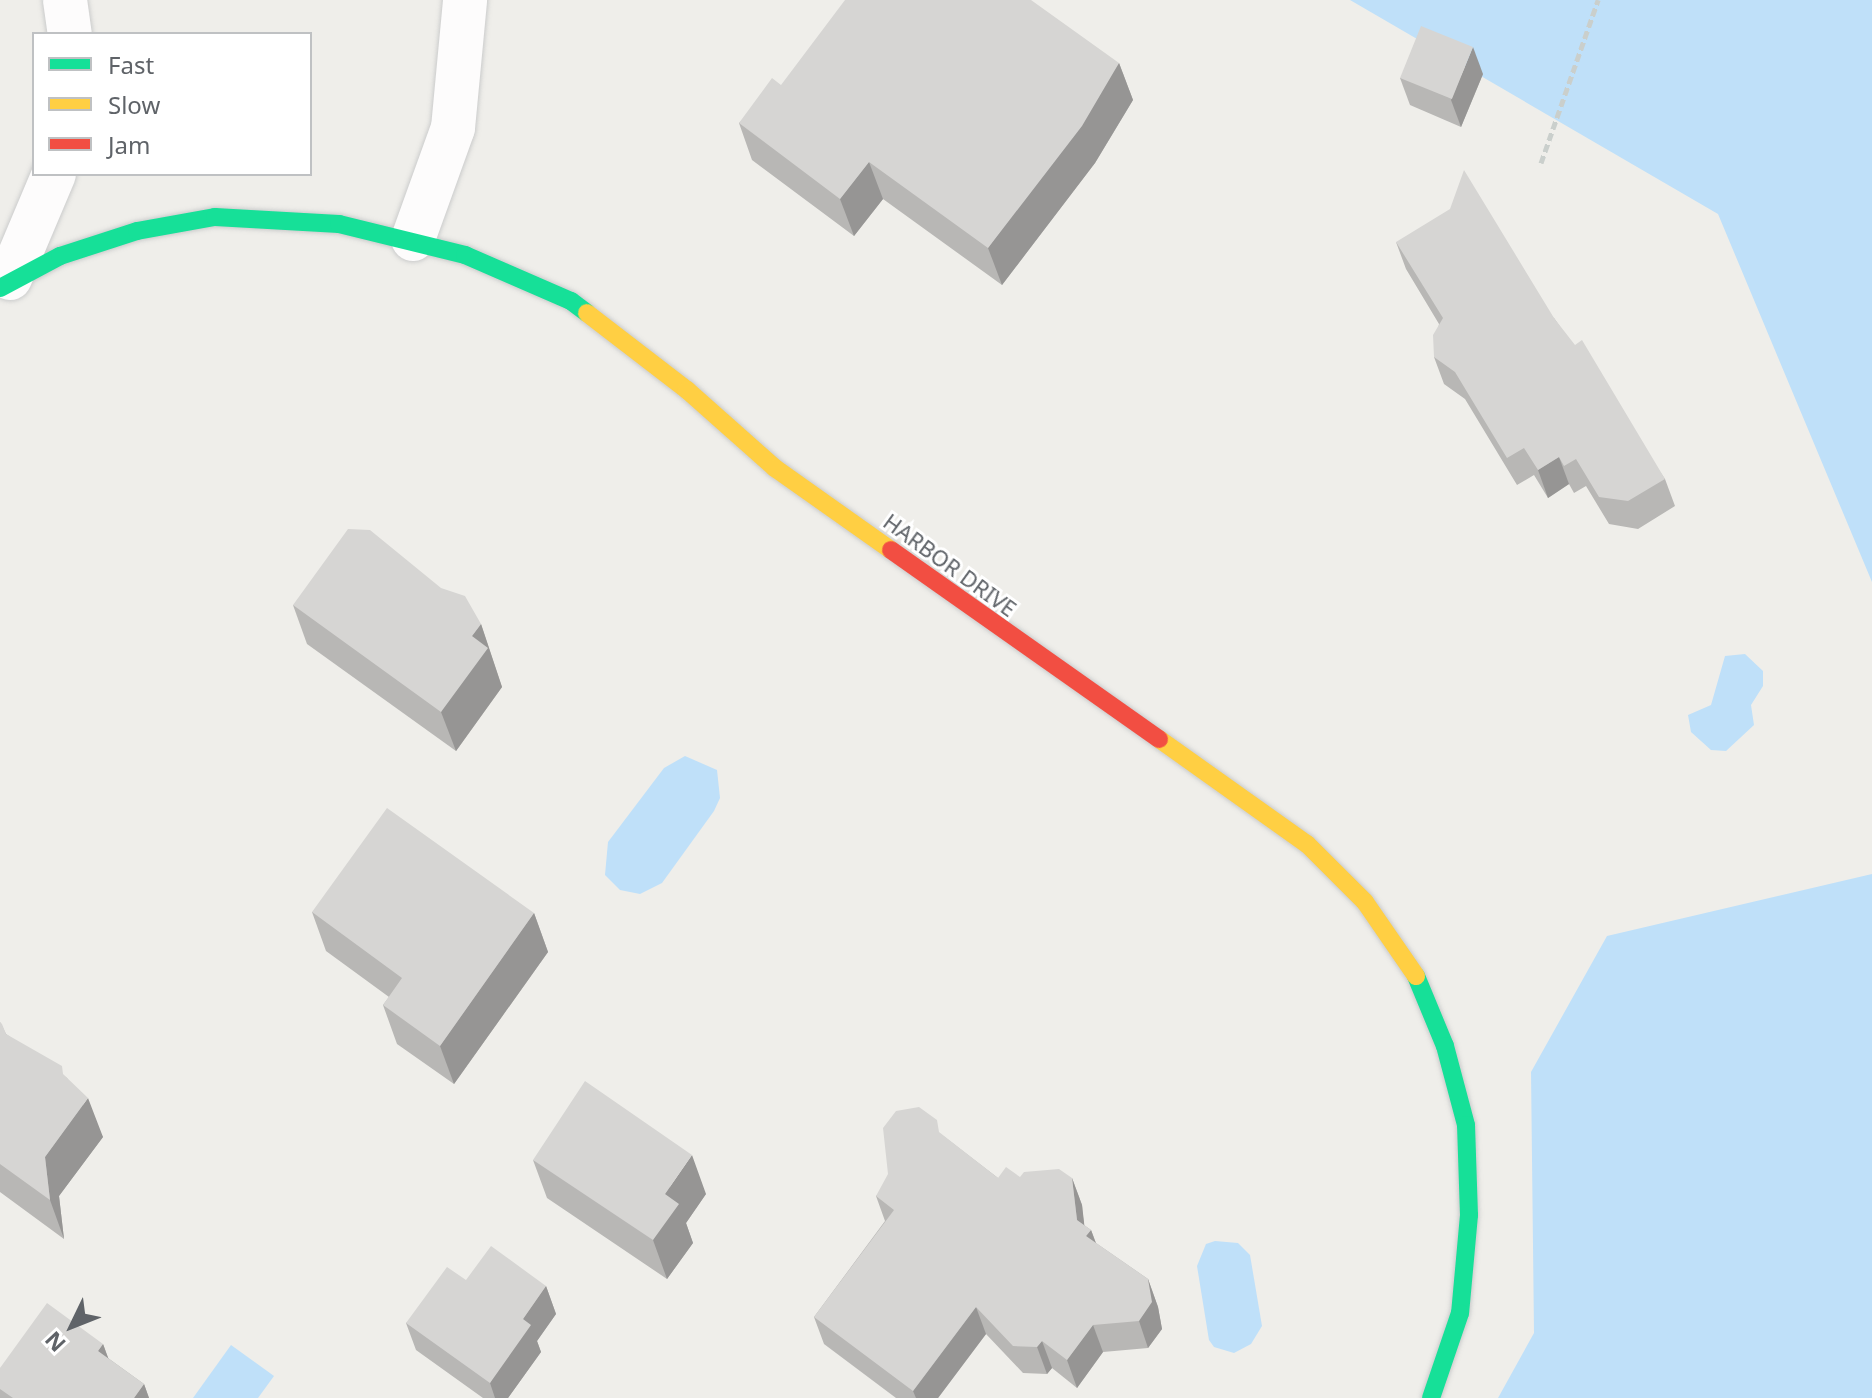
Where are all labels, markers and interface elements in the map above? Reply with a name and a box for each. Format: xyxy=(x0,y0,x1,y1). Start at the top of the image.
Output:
legend xyxy=(32,32,312,176)
text: Fast xyxy=(108,48,154,81)
text: Slow xyxy=(108,88,160,121)
text: Jam xyxy=(108,128,150,161)
street label: HARBOR DRIVE xyxy=(879,508,1021,622)
north arrow xyxy=(32,1286,112,1366)
text: N xyxy=(37,1326,72,1359)

